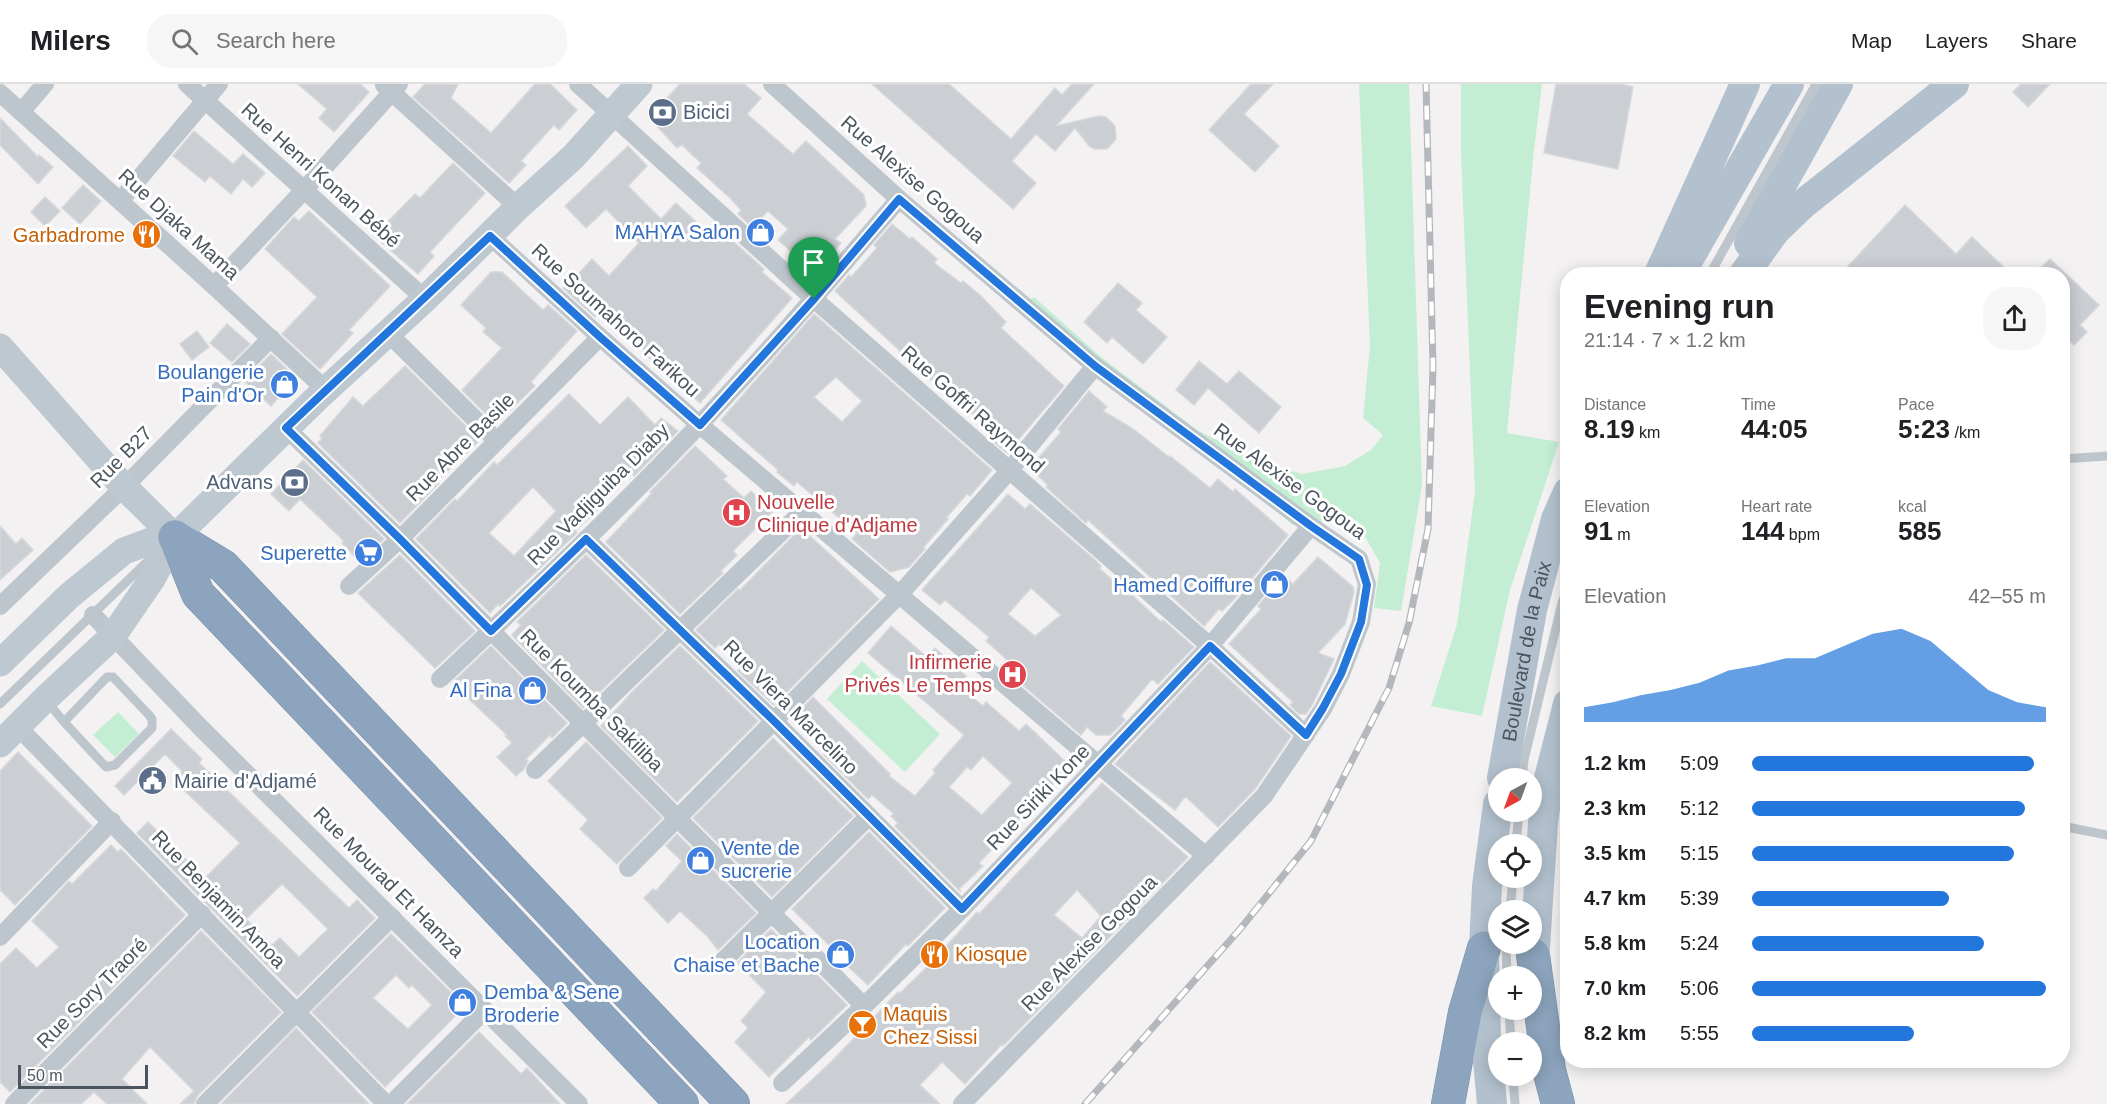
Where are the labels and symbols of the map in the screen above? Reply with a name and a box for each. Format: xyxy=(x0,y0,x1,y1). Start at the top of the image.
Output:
bank icon: Bicici xyxy=(646,96,678,128)
street label: Rue Henri Konan Bébé xyxy=(237,98,405,252)
place label: Bicici xyxy=(683,101,730,123)
street label: Rue Alexise Gogoua xyxy=(837,111,990,248)
street label: Rue Djaka Mama xyxy=(114,164,244,284)
shop icon: MAHYA Salon xyxy=(745,216,777,248)
restaurant icon: Garbadrome xyxy=(130,219,162,251)
place label: MAHYA Salon xyxy=(615,221,740,243)
place label: Garbadrome xyxy=(13,224,125,246)
pin xyxy=(788,237,839,299)
street label: Rue Soumahoro Farikou xyxy=(528,239,704,401)
street label: Rue Goffri Raymond xyxy=(897,341,1049,477)
place label: Boulangerie Pain d'Or xyxy=(157,361,264,406)
shop icon: Boulangerie Pain d'Or xyxy=(269,368,301,400)
street label: Rue Abre Basile xyxy=(402,389,518,505)
street label: Rue Vadjiguiba Diaby xyxy=(523,419,673,569)
street label: Rue Alexise Gogoua xyxy=(1210,419,1371,544)
street label: Rue B27 xyxy=(86,422,156,492)
bank icon: Advans xyxy=(278,466,310,498)
place label: Advans xyxy=(206,471,273,493)
place label: Nouvelle Clinique d'Adjame xyxy=(757,491,918,536)
hospital icon: Nouvelle Clinique d'Adjame xyxy=(720,497,752,529)
supermarket icon: Superette xyxy=(352,537,384,569)
place label: Superette xyxy=(260,542,347,564)
street label: Boulevard de la Paix xyxy=(1498,559,1555,743)
shop icon: Hamed Coiffure xyxy=(1258,569,1290,601)
place label: Hamed Coiffure xyxy=(1113,574,1253,596)
street label: Rue Koumba Sakiliba xyxy=(516,624,668,776)
street label: Rue Viera Marcelino xyxy=(719,635,863,779)
place label: Infirmerie Privés Le Temps xyxy=(845,651,992,696)
hospital icon: Infirmerie Privés Le Temps xyxy=(997,658,1029,690)
shop icon: Al Fina xyxy=(517,674,549,706)
place label: Al Fina xyxy=(450,679,513,701)
street label: Rue Siriki Kone xyxy=(982,740,1094,854)
public building icon: Mairie d'Adjamé xyxy=(137,765,169,797)
north arrow xyxy=(1488,768,1542,822)
place label: Mairie d'Adjamé xyxy=(174,770,317,792)
street label: Rue Mourad Et Hamza xyxy=(309,802,469,962)
street label: Rue Benjamin Amoa xyxy=(148,826,291,973)
place label: Vente de sucrerie xyxy=(721,837,800,882)
shop icon: Vente de sucrerie xyxy=(684,844,716,876)
street label: Rue Alexise Gogoua xyxy=(1017,870,1162,1015)
place label: Location Chaise et Bache xyxy=(673,931,820,976)
street label: Rue Sory Traoré xyxy=(32,933,152,1053)
shop icon: Location Chaise et Bache xyxy=(825,938,857,970)
restaurant icon: Kiosque xyxy=(918,938,950,970)
place label: Kiosque xyxy=(955,943,1027,965)
place label: Demba & Sene Broderie xyxy=(484,981,620,1026)
shop icon: Demba & Sene Broderie xyxy=(447,987,479,1019)
place label: Maquis Chez Sissi xyxy=(883,1003,977,1048)
bar icon: Maquis Chez Sissi xyxy=(846,1009,878,1041)
scale bar xyxy=(18,1062,148,1090)

